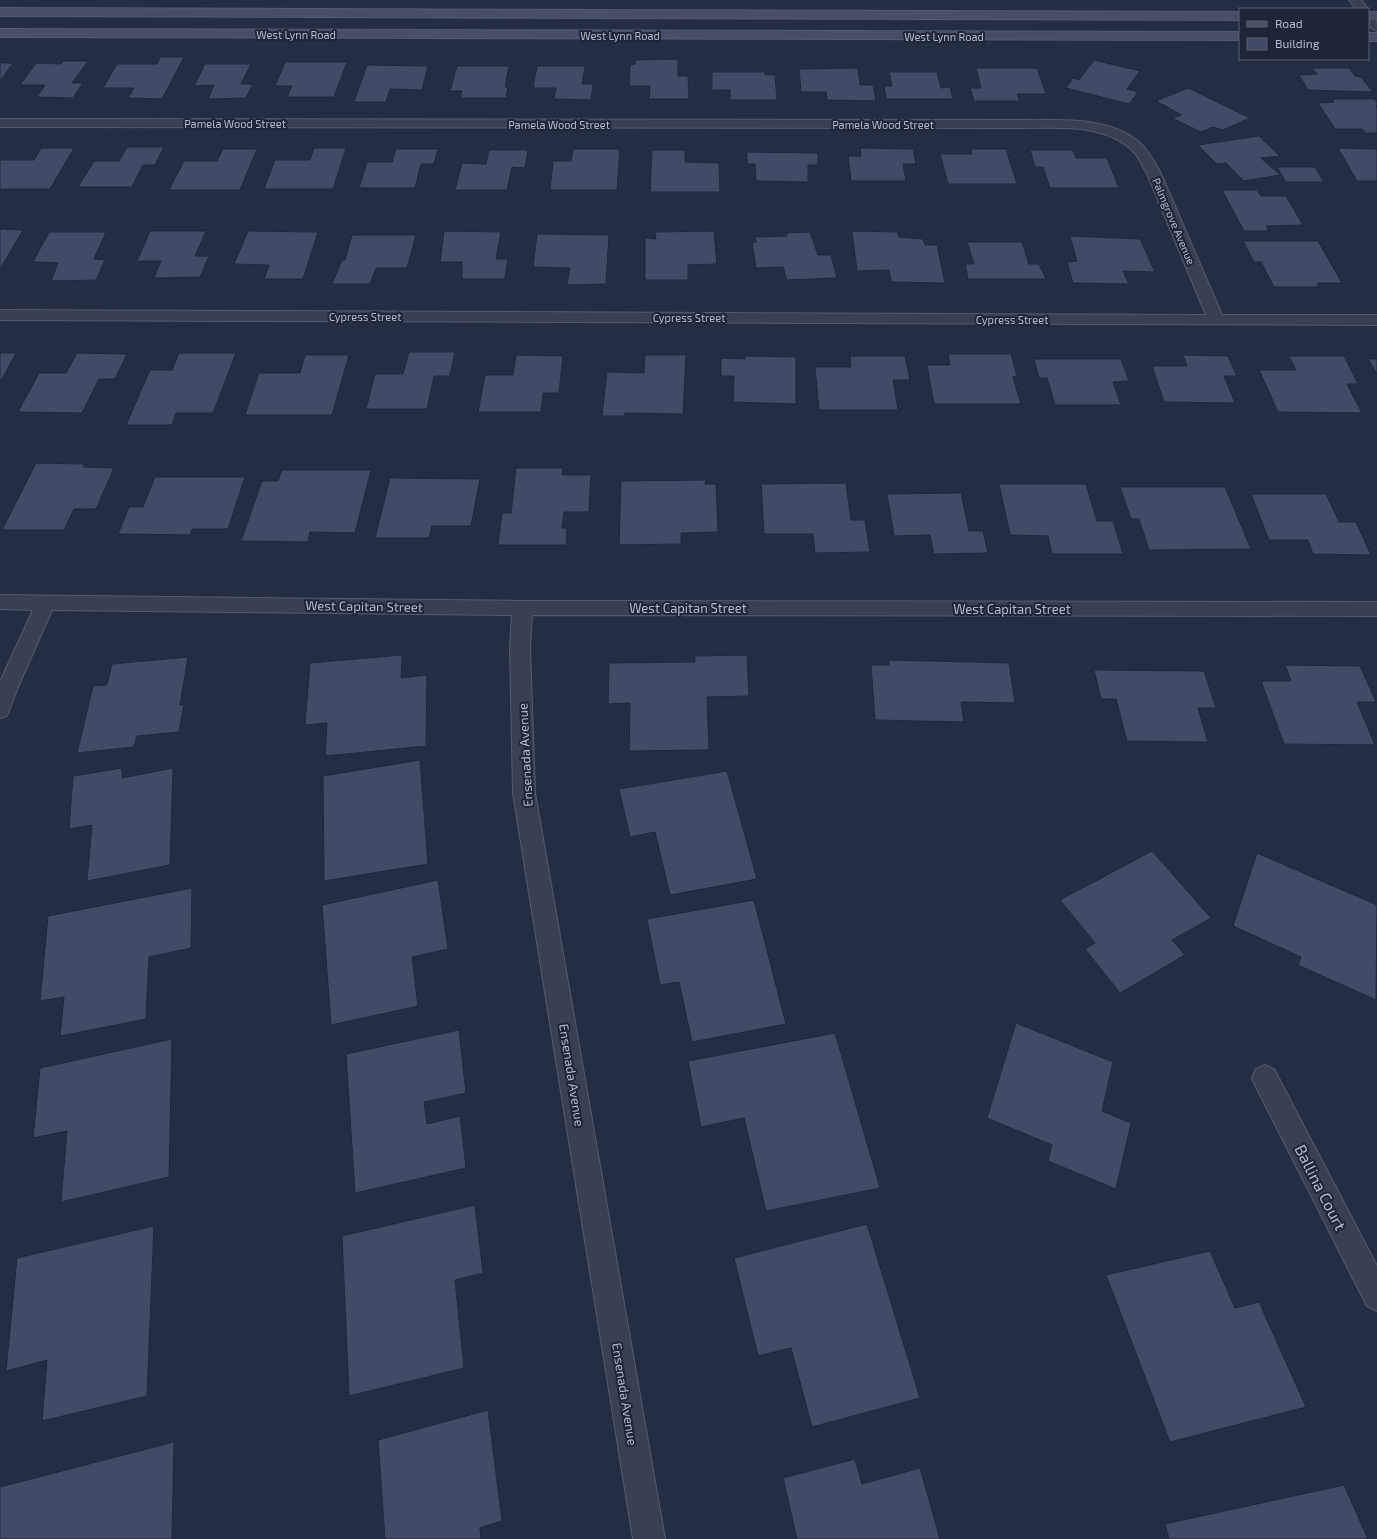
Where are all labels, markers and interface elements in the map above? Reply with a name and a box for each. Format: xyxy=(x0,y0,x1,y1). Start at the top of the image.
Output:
legend xyxy=(1239,8,1369,60)
text: Road xyxy=(1275,16,1303,30)
street label: West Lynn Road xyxy=(256,28,336,41)
street label: West Lynn Road xyxy=(580,29,660,42)
street label: West Lynn Road xyxy=(904,30,984,43)
text: Building xyxy=(1275,36,1320,50)
street label: Pamela Wood Street xyxy=(184,117,286,130)
street label: Pamela Wood Street xyxy=(508,118,610,131)
street label: Pamela Wood Street xyxy=(832,118,934,131)
street label: Palmgrove Avenue xyxy=(1150,176,1198,266)
street label: Cypress Street xyxy=(329,310,401,323)
street label: Cypress Street xyxy=(653,311,725,324)
street label: Cypress Street xyxy=(976,313,1048,326)
street label: West Capitan Street xyxy=(305,597,423,615)
street label: West Capitan Street xyxy=(629,600,747,616)
street label: West Capitan Street xyxy=(953,601,1071,617)
street label: Ensenada Avenue xyxy=(514,703,536,807)
street label: Ensenada Avenue xyxy=(556,1022,588,1128)
street label: Ballina Court xyxy=(1291,1141,1351,1233)
street label: Ensenada Avenue xyxy=(609,1341,641,1447)

